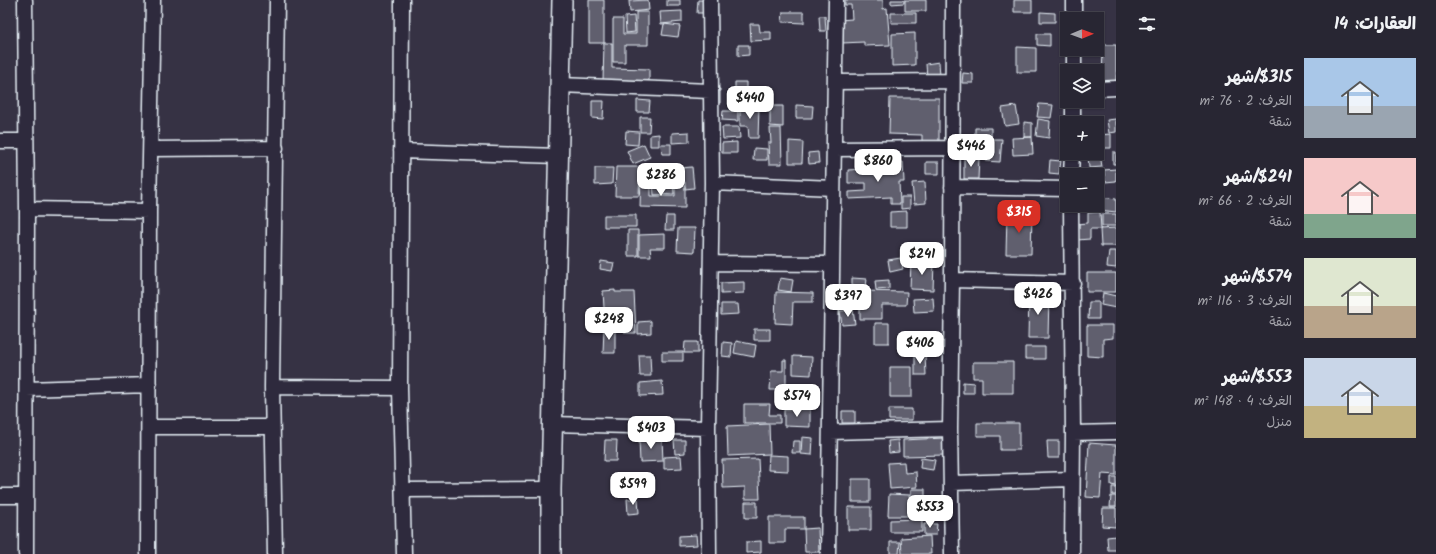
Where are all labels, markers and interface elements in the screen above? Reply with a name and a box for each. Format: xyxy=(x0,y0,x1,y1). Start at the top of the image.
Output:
text: العقارات: 14 xyxy=(1334,11,1416,38)
north arrow xyxy=(1060,12,1104,56)
map controls xyxy=(1060,12,1104,212)
icon: filters xyxy=(1136,13,1158,35)
button: layers xyxy=(1060,64,1104,108)
text: $315/شهر xyxy=(1226,64,1292,91)
icon: home xyxy=(1336,74,1384,122)
pin: $440 xyxy=(726,86,774,120)
text: $440 xyxy=(736,88,764,109)
text: الغرف: 2 · 76 m² xyxy=(1200,91,1292,112)
text: شقة xyxy=(1269,112,1292,133)
button: + xyxy=(1060,116,1104,160)
pin: $446 xyxy=(947,134,995,168)
text: $446 xyxy=(957,136,985,157)
pin: $860 xyxy=(854,149,902,183)
text: $860 xyxy=(863,151,893,172)
pin: $286 xyxy=(637,163,685,197)
text: $241/شهر xyxy=(1225,164,1292,191)
text: $286 xyxy=(646,165,676,186)
button: − xyxy=(1060,168,1104,212)
icon: home xyxy=(1336,174,1384,222)
text: الغرف: 2 · 66 m² xyxy=(1198,191,1292,212)
pin: $315 xyxy=(995,200,1043,234)
text: $315 xyxy=(1006,202,1032,223)
text: شقة xyxy=(1269,212,1292,233)
pin: $241 xyxy=(898,242,946,276)
text: $241 xyxy=(909,244,935,265)
text: $574/شهر xyxy=(1223,264,1292,291)
icon: home xyxy=(1336,274,1384,322)
pin: $426 xyxy=(1014,282,1062,316)
pin: $397 xyxy=(824,284,872,318)
text: $426 xyxy=(1023,284,1053,305)
text: $397 xyxy=(834,286,862,307)
text: الغرف: 3 · 116 m² xyxy=(1198,291,1292,312)
pin: $248 xyxy=(585,307,633,341)
text: $248 xyxy=(594,309,624,330)
text: شقة xyxy=(1269,312,1292,333)
pin: $406 xyxy=(896,331,944,365)
text: $406 xyxy=(906,333,934,354)
text: $553/شهر xyxy=(1222,364,1292,391)
icon: home xyxy=(1336,374,1384,422)
pin: $574 xyxy=(773,384,821,418)
text: $574 xyxy=(783,386,811,407)
text: الغرف: 4 · 148 m² xyxy=(1194,391,1292,412)
text: منزل xyxy=(1266,412,1292,433)
pin: $403 xyxy=(627,416,675,450)
text: $403 xyxy=(637,418,665,439)
pin: $599 xyxy=(609,472,657,506)
text: $599 xyxy=(619,474,647,495)
pin: $553 xyxy=(906,495,954,529)
text: $553 xyxy=(916,497,944,518)

